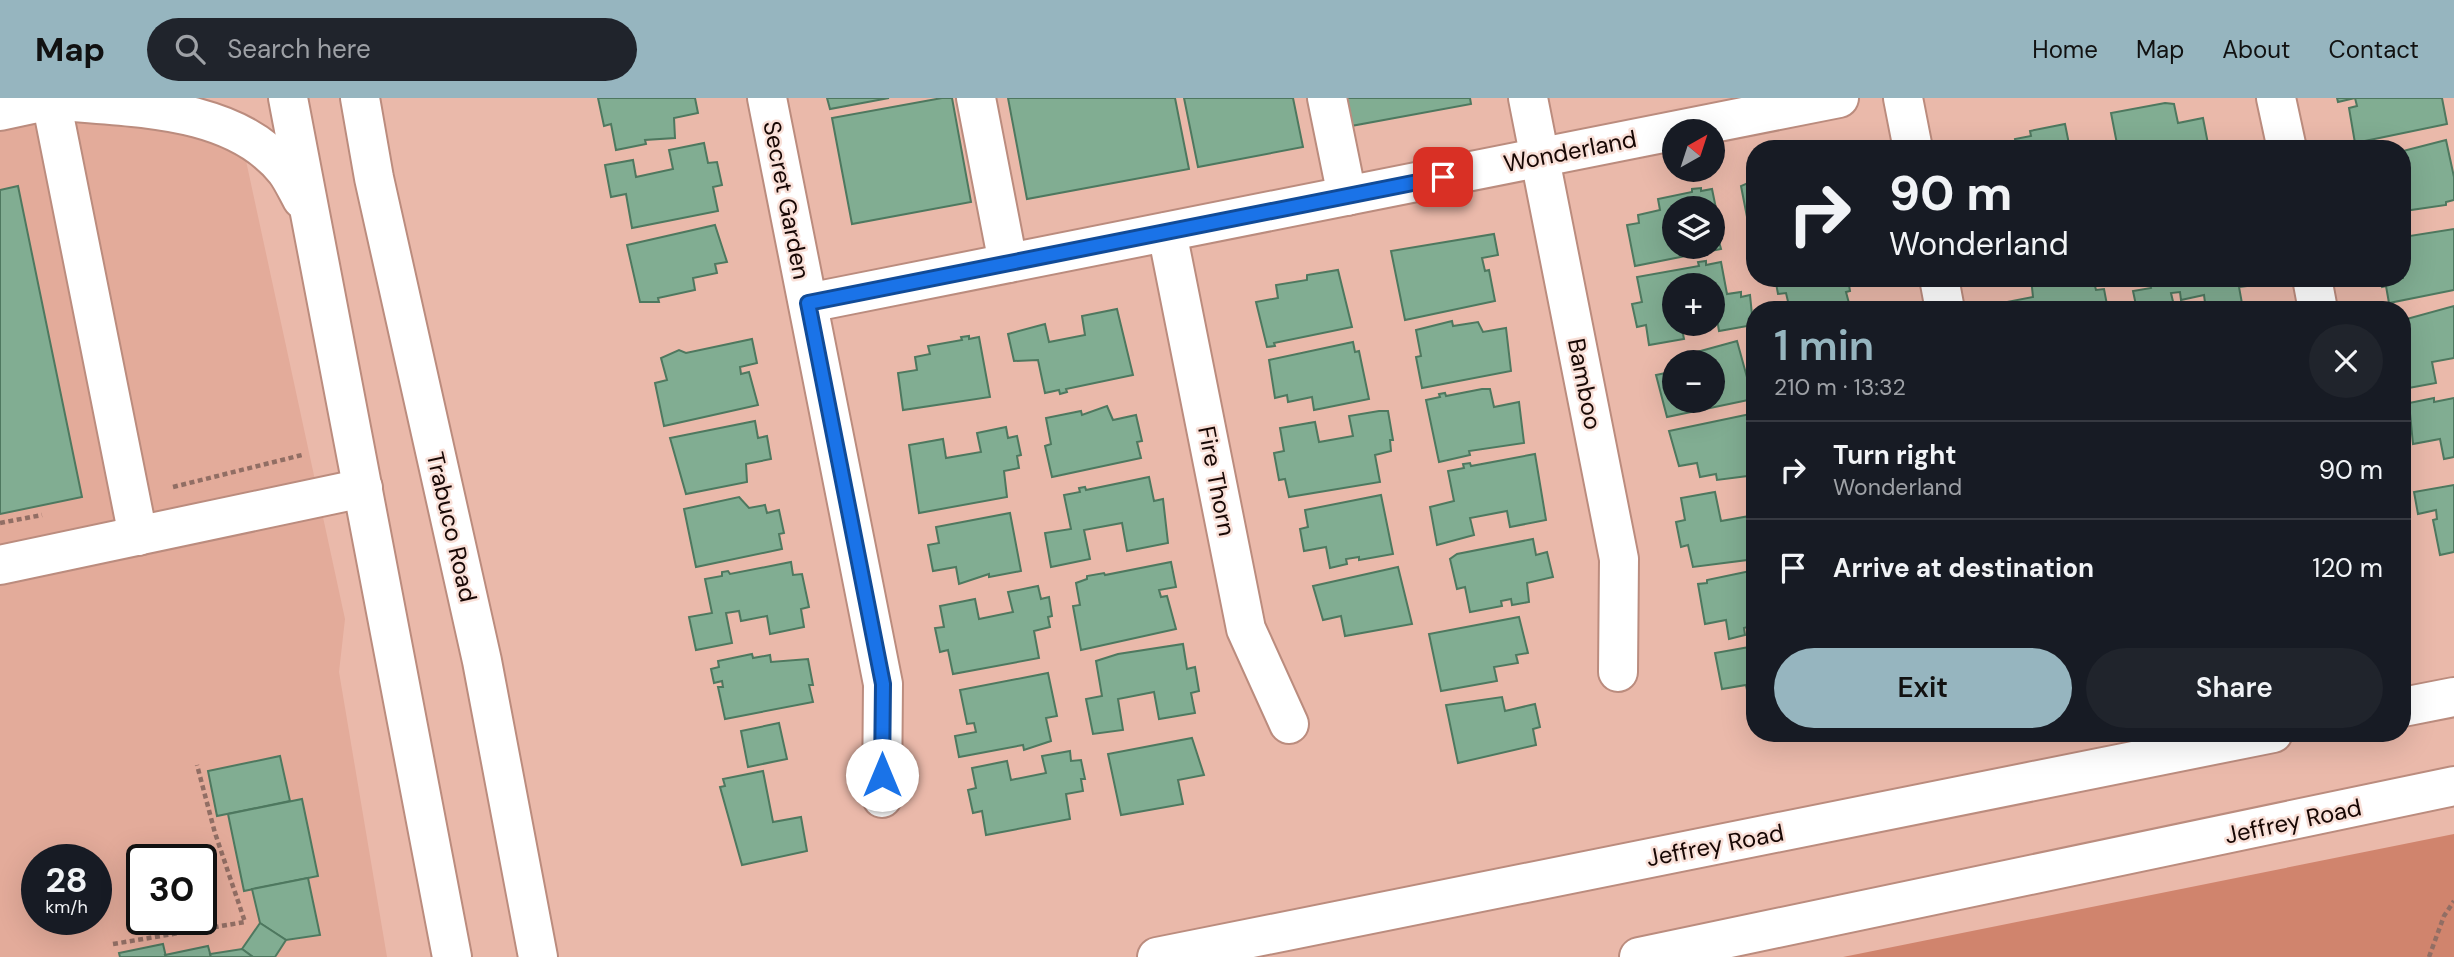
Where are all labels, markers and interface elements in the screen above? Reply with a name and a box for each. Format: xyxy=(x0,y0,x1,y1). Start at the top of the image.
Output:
search box xyxy=(147,18,637,81)
text: Map xyxy=(35,28,105,71)
icon: search xyxy=(171,30,209,68)
text: Search here xyxy=(227,32,371,66)
text: Home xyxy=(2032,34,2098,65)
text: Map xyxy=(2136,34,2184,65)
text: About xyxy=(2222,34,2291,65)
text: Contact xyxy=(2329,34,2419,65)
street label: Secret Garden xyxy=(756,118,818,282)
north arrow xyxy=(1662,119,1726,182)
map controls xyxy=(1662,119,1725,413)
street label: Wonderland xyxy=(1501,123,1639,179)
pin xyxy=(1413,147,1473,207)
icon: arrive xyxy=(1424,158,1462,196)
text: 90 m xyxy=(1889,161,2012,225)
icon: right xyxy=(1774,168,1865,259)
button: layers xyxy=(1662,196,1725,259)
text: Wonderland xyxy=(1889,223,2069,265)
button: + xyxy=(1662,273,1725,336)
text: 1 min xyxy=(1774,318,1874,373)
button: close xyxy=(2309,324,2383,398)
street label: Bamboo xyxy=(1561,336,1609,432)
button: − xyxy=(1662,350,1725,413)
text: 210 m · 13:32 xyxy=(1774,372,1906,402)
street label: Fire Thorn xyxy=(1191,423,1243,539)
text: Turn right xyxy=(1833,438,1957,472)
street label: Trabuco Road xyxy=(420,449,484,605)
icon: right xyxy=(1774,451,1812,489)
text: 90 m xyxy=(2319,453,2383,487)
text: Wonderland xyxy=(1833,472,1962,502)
icon: arrive xyxy=(1774,549,1812,587)
text: Arrive at destination xyxy=(1833,551,2094,585)
text: 120 m xyxy=(2312,551,2383,585)
button: Exit xyxy=(1774,648,2072,728)
button: Share xyxy=(2086,648,2383,728)
position arrow xyxy=(845,738,919,812)
street label: Jeffrey Road xyxy=(2222,791,2364,851)
street label: Jeffrey Road xyxy=(1644,817,1786,873)
speed limit sign: 30 xyxy=(126,844,217,935)
text: 28 xyxy=(45,857,88,903)
text: km/h xyxy=(45,895,88,919)

